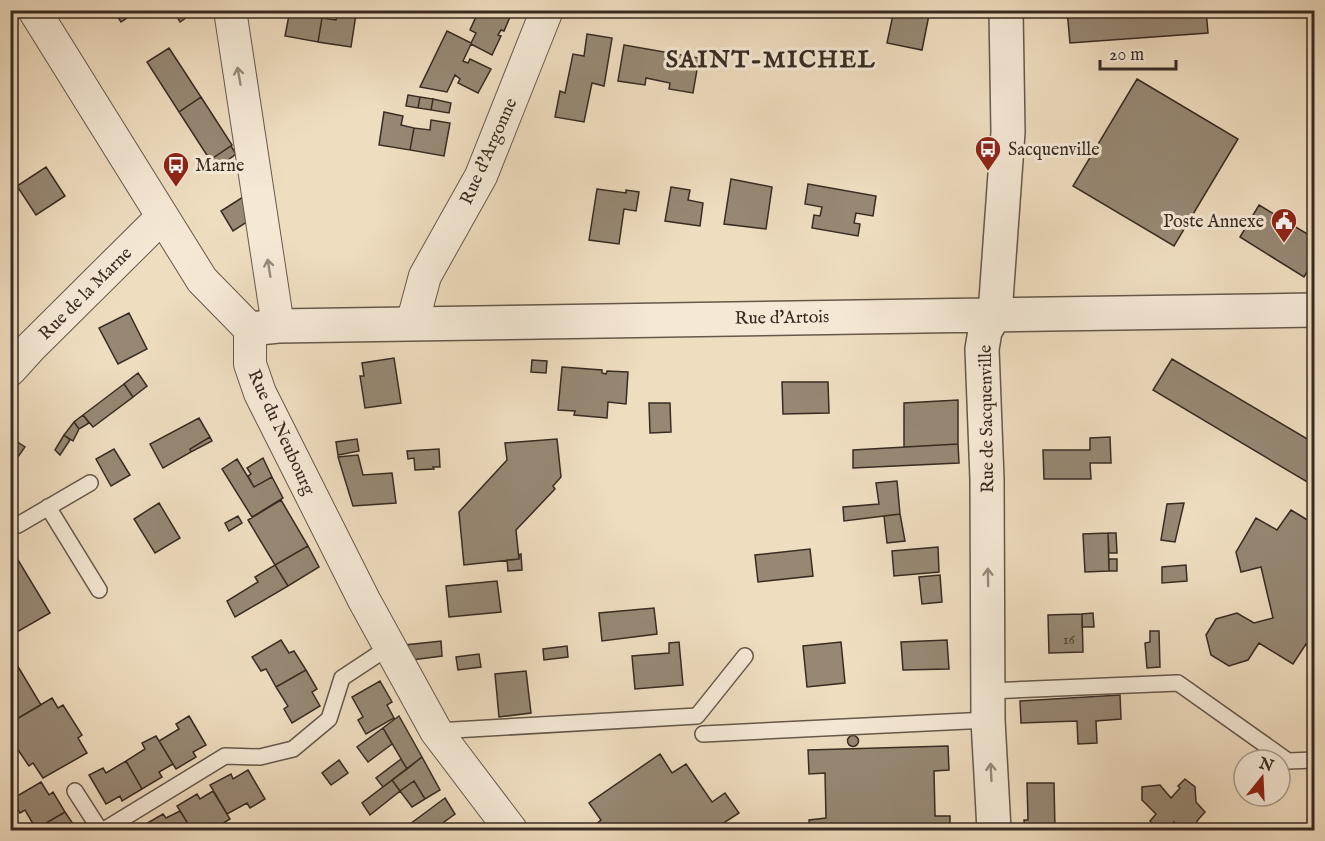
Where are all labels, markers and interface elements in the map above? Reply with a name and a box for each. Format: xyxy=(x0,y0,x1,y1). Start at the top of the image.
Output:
scale bar xyxy=(1100,33,1176,71)
text: 20 m xyxy=(1109,44,1144,67)
district label: SAINT-MICHEL xyxy=(666,45,876,76)
one-way arrow xyxy=(233,66,244,86)
street label: Rue d'Argonne xyxy=(456,95,523,209)
bus stop icon: Sacquenville xyxy=(973,134,1003,172)
place label: Sacquenville xyxy=(1008,139,1099,162)
bus stop icon: Marne xyxy=(161,150,191,188)
place label: Marne xyxy=(195,155,244,178)
public building icon: Poste Annexe xyxy=(1269,206,1299,244)
place label: Poste Annexe xyxy=(1163,211,1264,234)
street label: Rue de la Marne xyxy=(35,243,138,346)
one-way arrow xyxy=(264,259,275,278)
street label: Rue d'Artois xyxy=(735,306,830,331)
street label: Rue de Sacquenville xyxy=(975,345,1000,493)
street label: Rue du Neubourg xyxy=(242,366,320,499)
one-way arrow xyxy=(982,568,994,588)
house number: 16 xyxy=(1063,630,1076,649)
north arrow xyxy=(1232,748,1292,808)
text: N xyxy=(1255,754,1276,777)
one-way arrow xyxy=(985,763,996,783)

